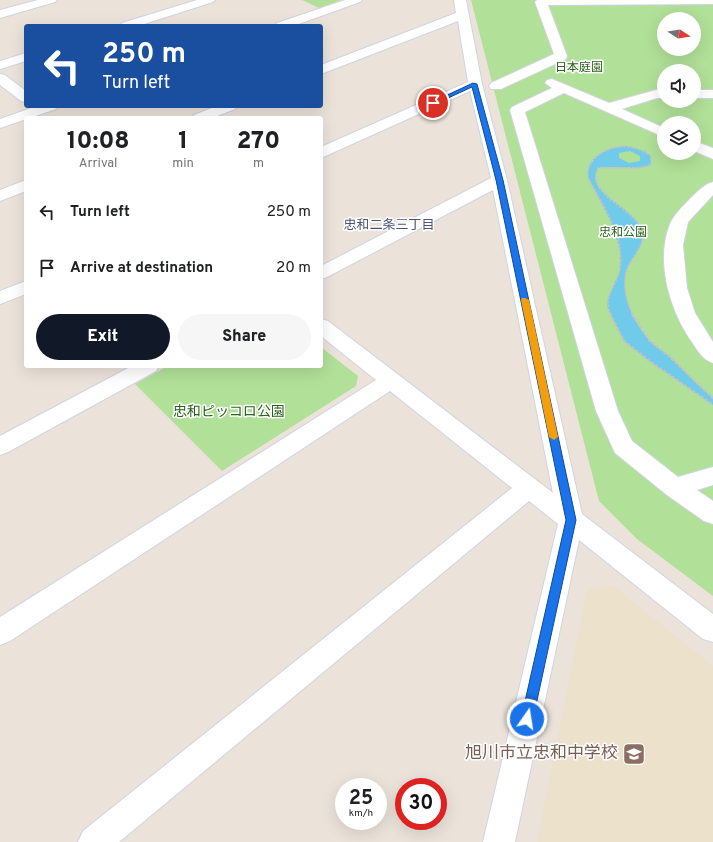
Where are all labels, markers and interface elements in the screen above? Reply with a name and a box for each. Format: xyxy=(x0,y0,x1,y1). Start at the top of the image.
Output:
north arrow xyxy=(657,12,701,56)
map controls xyxy=(657,12,701,160)
text: 250 m xyxy=(102,37,186,73)
icon: left xyxy=(36,40,88,92)
park label: 日本庭園 xyxy=(555,60,603,76)
button: sound xyxy=(657,64,701,108)
text: Turn left xyxy=(102,72,170,95)
pin xyxy=(416,86,450,120)
icon: arrive xyxy=(422,92,444,114)
button: layers xyxy=(657,116,701,160)
text: 10:08 xyxy=(67,127,130,157)
text: 1 xyxy=(178,127,188,157)
text: 270 xyxy=(237,127,280,157)
text: Arrival xyxy=(79,156,118,172)
text: min xyxy=(172,156,194,172)
text: m xyxy=(253,156,264,172)
icon: left xyxy=(36,201,58,223)
text: Turn left xyxy=(70,203,130,222)
text: 250 m xyxy=(267,203,311,222)
district label: 忠和二条三丁目 xyxy=(343,217,435,234)
park label: 忠和公園 xyxy=(599,225,647,241)
icon: arrive xyxy=(36,257,58,279)
text: Arrive at destination xyxy=(70,259,213,278)
text: 20 m xyxy=(276,259,311,278)
button: Exit xyxy=(36,314,170,360)
button: Share xyxy=(178,314,311,360)
park label: 忠和ピッコロ公園 xyxy=(173,404,285,421)
position arrow xyxy=(506,698,548,740)
school or university icon: 旭川市立忠和中学校 xyxy=(621,741,647,767)
place label: 旭川市立忠和中学校 xyxy=(465,743,618,765)
speed limit sign: 30 xyxy=(395,778,447,830)
text: 25 xyxy=(349,786,373,812)
text: km/h xyxy=(349,807,373,820)

